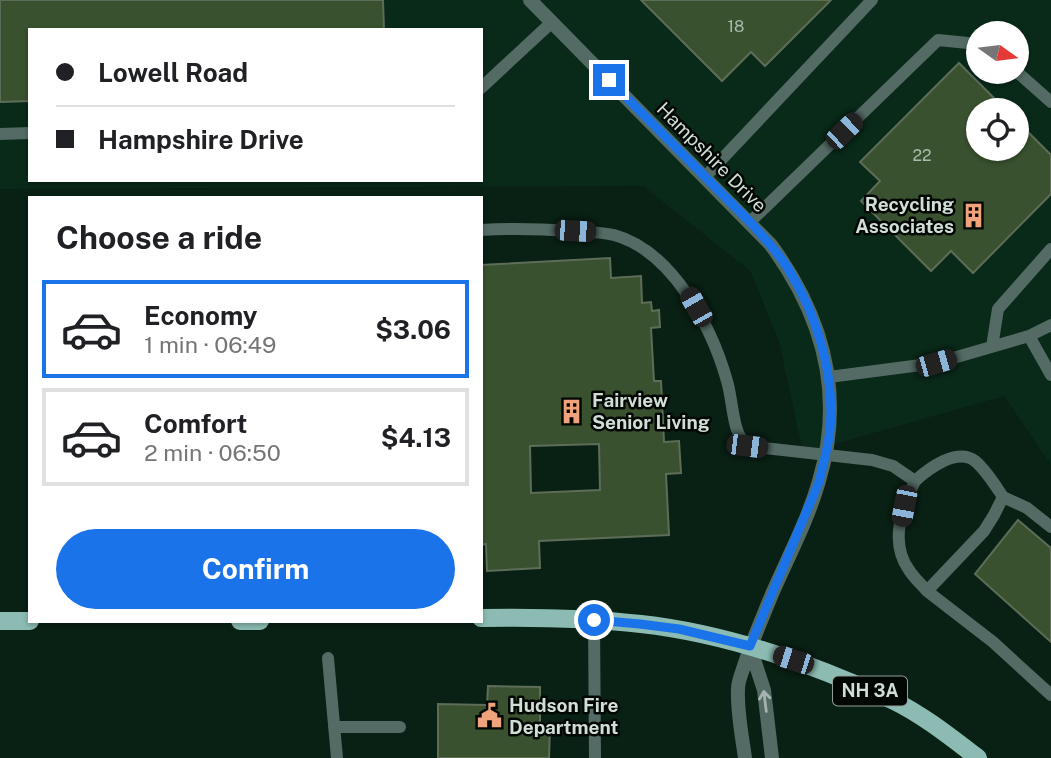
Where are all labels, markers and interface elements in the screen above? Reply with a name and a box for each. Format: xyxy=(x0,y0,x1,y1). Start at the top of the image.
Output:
house number: 18 xyxy=(728,17,744,36)
north arrow xyxy=(966,21,1029,84)
map controls xyxy=(966,21,1029,161)
text: Lowell Road xyxy=(98,57,248,88)
route end xyxy=(593,64,625,96)
street label: Hampshire Drive xyxy=(653,98,771,216)
button: locate xyxy=(966,98,1029,161)
car xyxy=(822,109,867,153)
text: Hampshire Drive xyxy=(98,124,304,155)
house number: 22 xyxy=(912,146,932,165)
place label: Recycling Associates xyxy=(855,193,954,237)
building icon: Recycling Associates xyxy=(960,201,988,229)
text: Choose a ride xyxy=(56,219,262,256)
car xyxy=(554,219,597,243)
car xyxy=(677,284,716,330)
icon: car xyxy=(60,298,123,361)
text: Economy xyxy=(144,300,257,331)
text: $3.06 xyxy=(375,314,451,345)
text: 1 min · 06:49 xyxy=(144,331,276,358)
car xyxy=(913,347,960,379)
place label: Fairview Senior Living xyxy=(592,389,710,433)
building icon: Fairview Senior Living xyxy=(558,397,586,425)
icon: car xyxy=(60,406,123,469)
text: Comfort xyxy=(144,408,247,439)
text: $4.13 xyxy=(381,422,451,453)
car xyxy=(725,433,770,459)
text: 2 min · 06:50 xyxy=(144,439,281,466)
car xyxy=(890,483,919,529)
button: Confirm xyxy=(56,529,455,609)
route start xyxy=(578,604,610,636)
car xyxy=(770,644,817,676)
road number: NH 3A xyxy=(833,676,907,706)
one-way arrow xyxy=(758,690,771,713)
place label: Hudson Fire Department xyxy=(509,694,619,738)
public building icon: Hudson Fire Department xyxy=(475,702,503,730)

